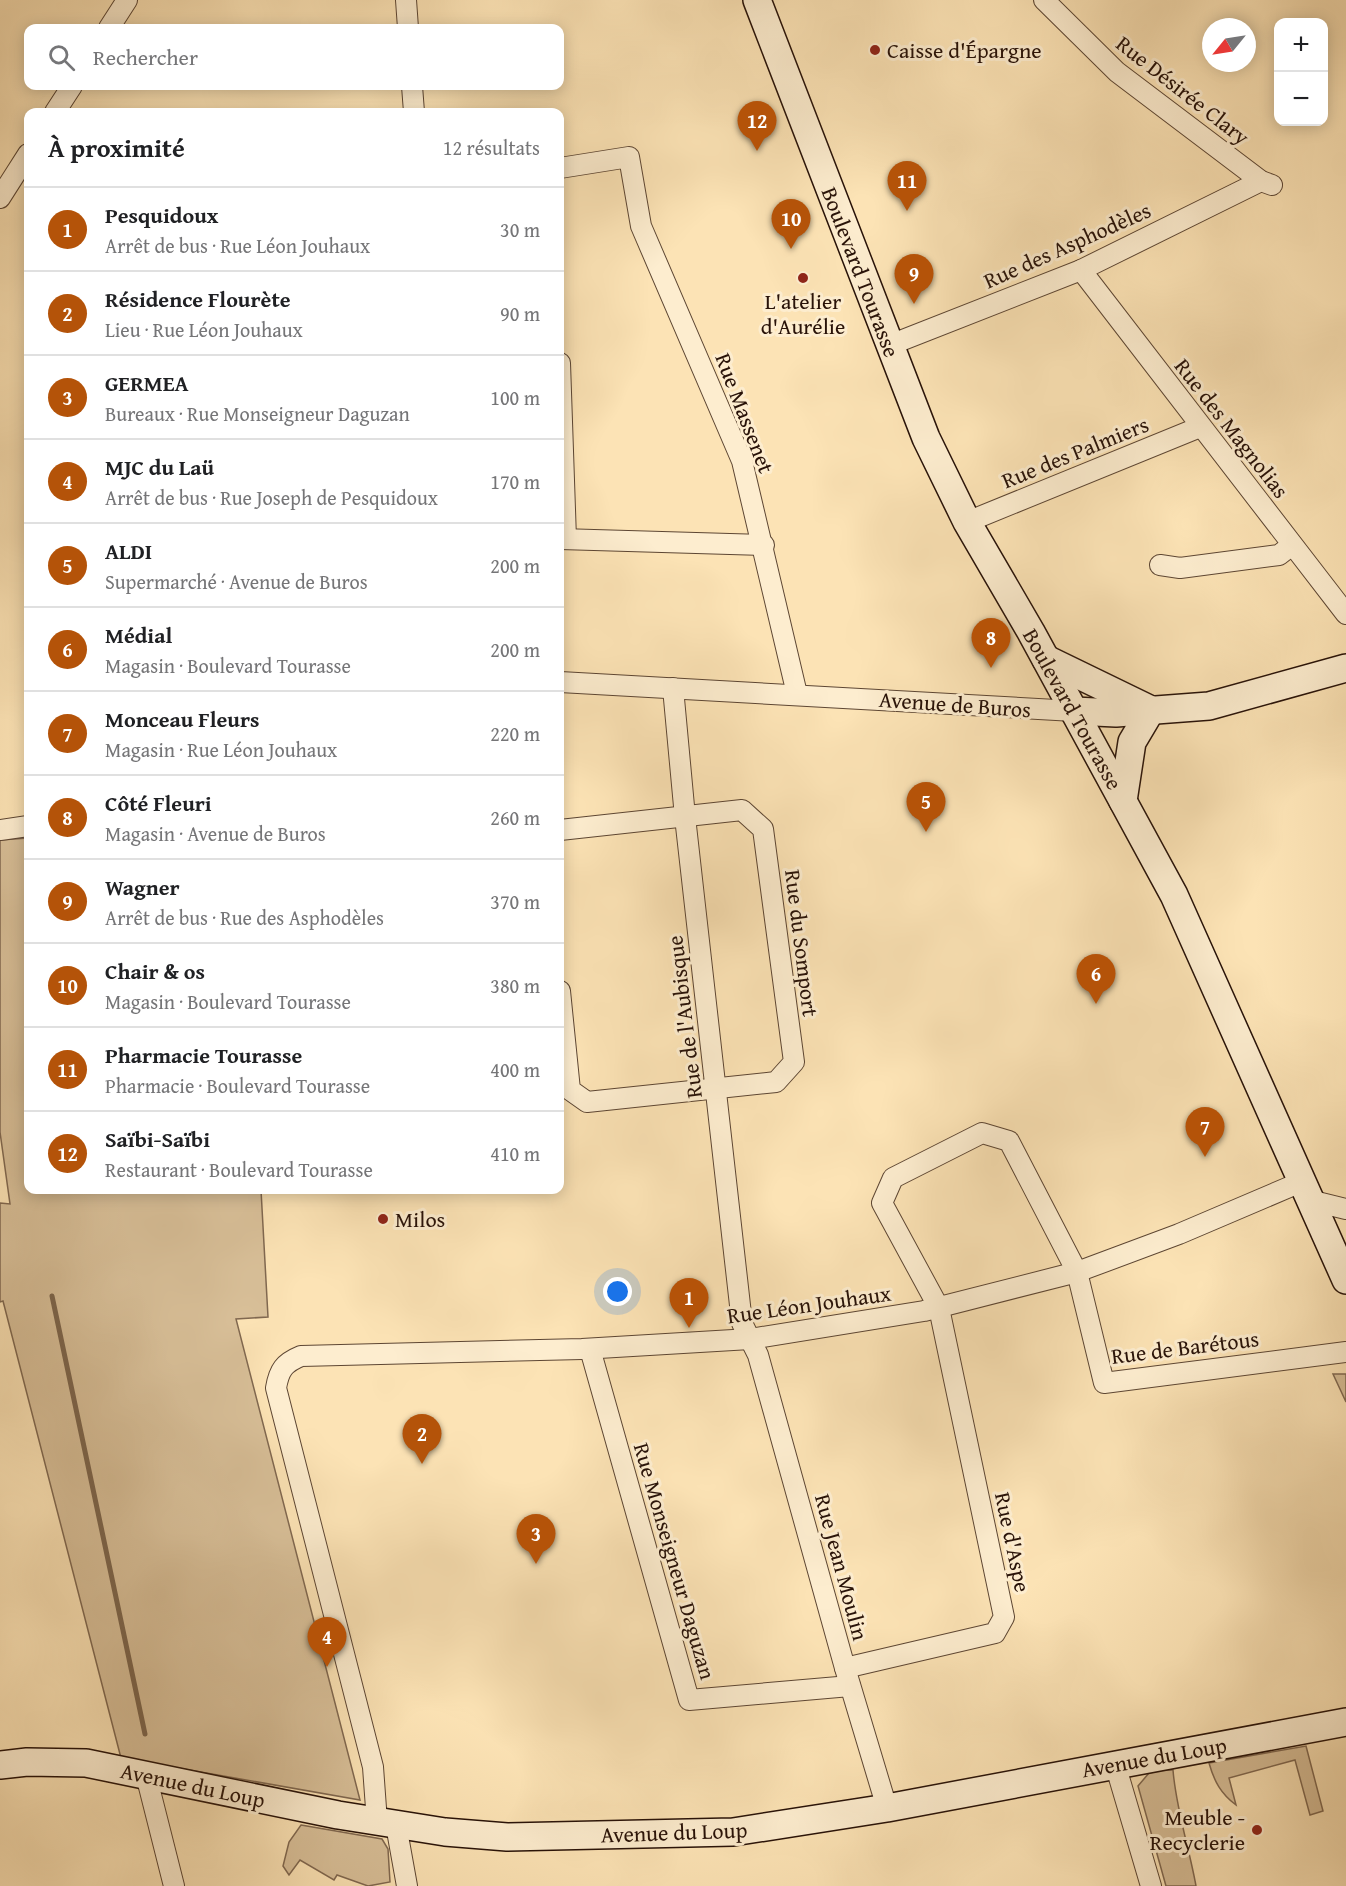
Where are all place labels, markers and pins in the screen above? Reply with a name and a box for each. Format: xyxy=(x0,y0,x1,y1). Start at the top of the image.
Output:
place label: Caisse d'Épargne xyxy=(887,34,1042,66)
marker: Caisse d'Épargne xyxy=(868,43,882,57)
pin: 12 xyxy=(738,102,777,151)
pin: 11 xyxy=(888,162,926,211)
pin: 10 xyxy=(772,200,810,249)
pin: 9 xyxy=(894,254,934,304)
marker: L'atelier d'Aurélie xyxy=(796,271,810,285)
place label: L'atelier d'Aurélie xyxy=(761,285,845,342)
pin: 8 xyxy=(972,618,1010,668)
pin: 5 xyxy=(906,782,946,832)
pin: 6 xyxy=(1076,954,1116,1004)
pin: 7 xyxy=(1186,1108,1224,1157)
place label: Milos xyxy=(395,1203,445,1235)
marker: Milos xyxy=(376,1212,390,1226)
pin: 1 xyxy=(670,1278,708,1328)
pin: 2 xyxy=(402,1414,442,1464)
pin: 3 xyxy=(516,1514,556,1564)
pin: 4 xyxy=(308,1618,346,1667)
place label: Meuble - Recyclerie xyxy=(1150,1801,1245,1858)
marker: Meuble - Recyclerie xyxy=(1250,1823,1264,1837)

